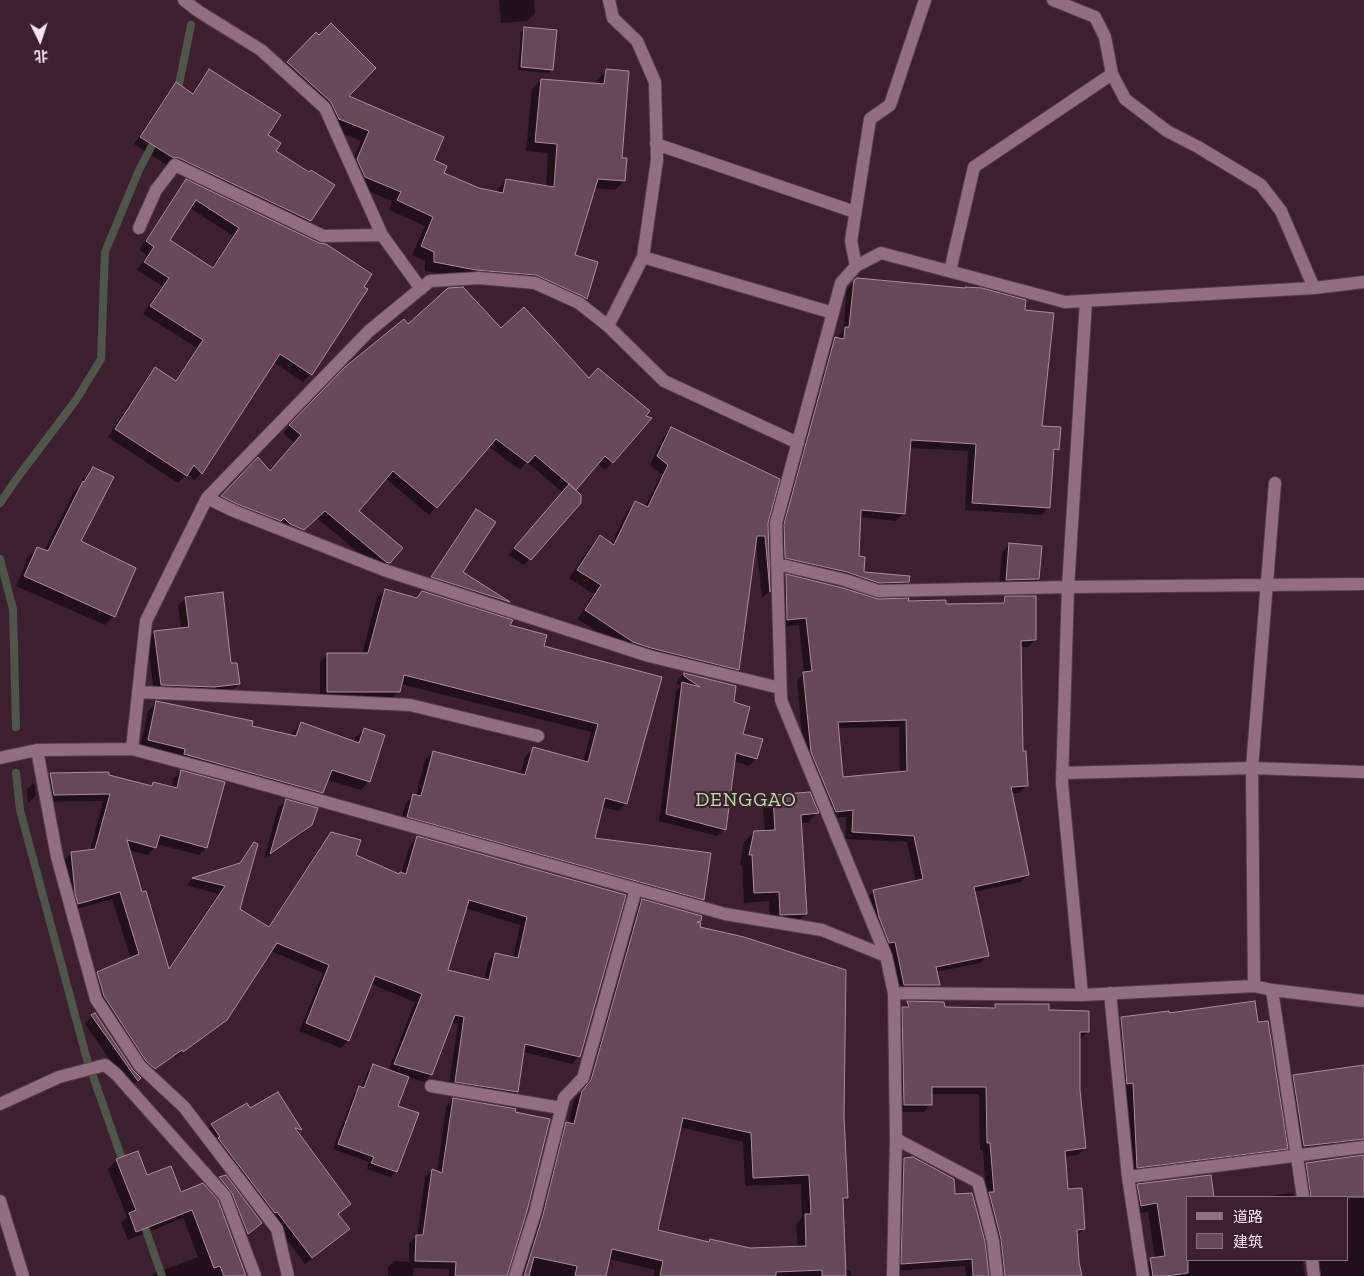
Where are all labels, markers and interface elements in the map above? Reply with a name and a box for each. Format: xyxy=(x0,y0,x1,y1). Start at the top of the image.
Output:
north arrow xyxy=(15,15,65,65)
text: 北 xyxy=(34,46,49,64)
district label: DENGGAO xyxy=(694,788,798,812)
legend xyxy=(1186,1196,1349,1261)
text: 道路 xyxy=(1233,1208,1263,1226)
text: 建筑 xyxy=(1233,1233,1263,1251)

